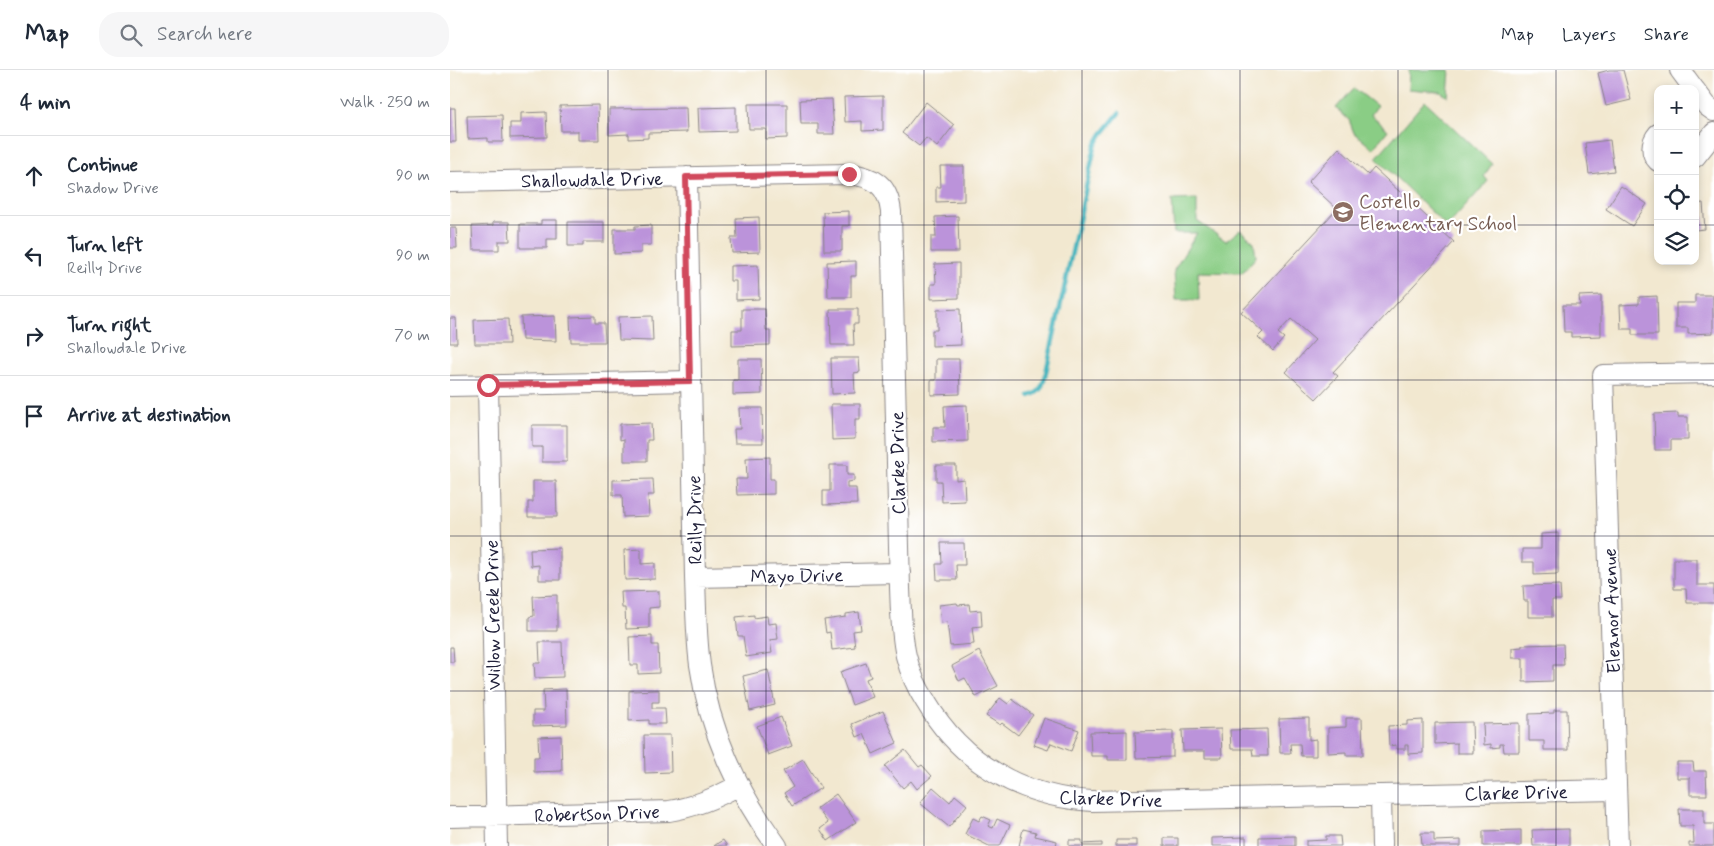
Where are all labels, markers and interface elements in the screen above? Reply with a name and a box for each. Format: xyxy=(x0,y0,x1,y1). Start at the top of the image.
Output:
search box xyxy=(99,12,449,57)
text: Map xyxy=(25,19,69,50)
icon: search xyxy=(117,21,145,49)
text: Search here xyxy=(157,22,253,47)
text: Map xyxy=(1501,23,1534,47)
text: Layers xyxy=(1562,23,1616,47)
text: Share xyxy=(1644,23,1689,47)
map controls xyxy=(1654,85,1699,265)
button: + xyxy=(1654,85,1699,130)
text: 4 min xyxy=(20,89,71,117)
text: Walk · 250 m xyxy=(340,92,430,113)
button: − xyxy=(1654,130,1699,175)
text: Continue xyxy=(67,153,138,178)
icon: ahead xyxy=(20,162,48,190)
route end xyxy=(838,163,861,186)
text: 90 m xyxy=(396,165,430,186)
street label: Shallowdale Drive xyxy=(521,167,663,194)
button: locate xyxy=(1654,175,1699,220)
text: Shadow Drive xyxy=(67,178,159,199)
place label: Costello Elementary School xyxy=(1359,190,1517,237)
school or university icon: Costello Elementary School xyxy=(1331,200,1355,224)
button: layers xyxy=(1654,220,1699,265)
text: Turn left xyxy=(67,233,143,258)
icon: left xyxy=(20,242,48,270)
text: 90 m xyxy=(396,245,430,266)
text: Reilly Drive xyxy=(67,258,142,279)
text: Turn right xyxy=(67,313,151,338)
icon: right xyxy=(20,322,48,350)
text: 70 m xyxy=(394,325,430,346)
text: Shallowdale Drive xyxy=(67,338,187,359)
route start xyxy=(477,374,500,397)
icon: arrive xyxy=(20,402,48,430)
text: Arrive at destination xyxy=(67,403,231,428)
street label: Clarke Drive xyxy=(885,411,912,515)
street label: Reilly Drive xyxy=(682,475,709,565)
street label: Willow Creek Drive xyxy=(480,540,507,690)
street label: Eleanor Avenue xyxy=(1598,548,1627,674)
street label: Mayo Drive xyxy=(750,563,844,590)
street label: Clarke Drive xyxy=(1464,780,1568,807)
street label: Clarke Drive xyxy=(1059,785,1163,814)
street label: Robertson Drive xyxy=(534,800,660,829)

